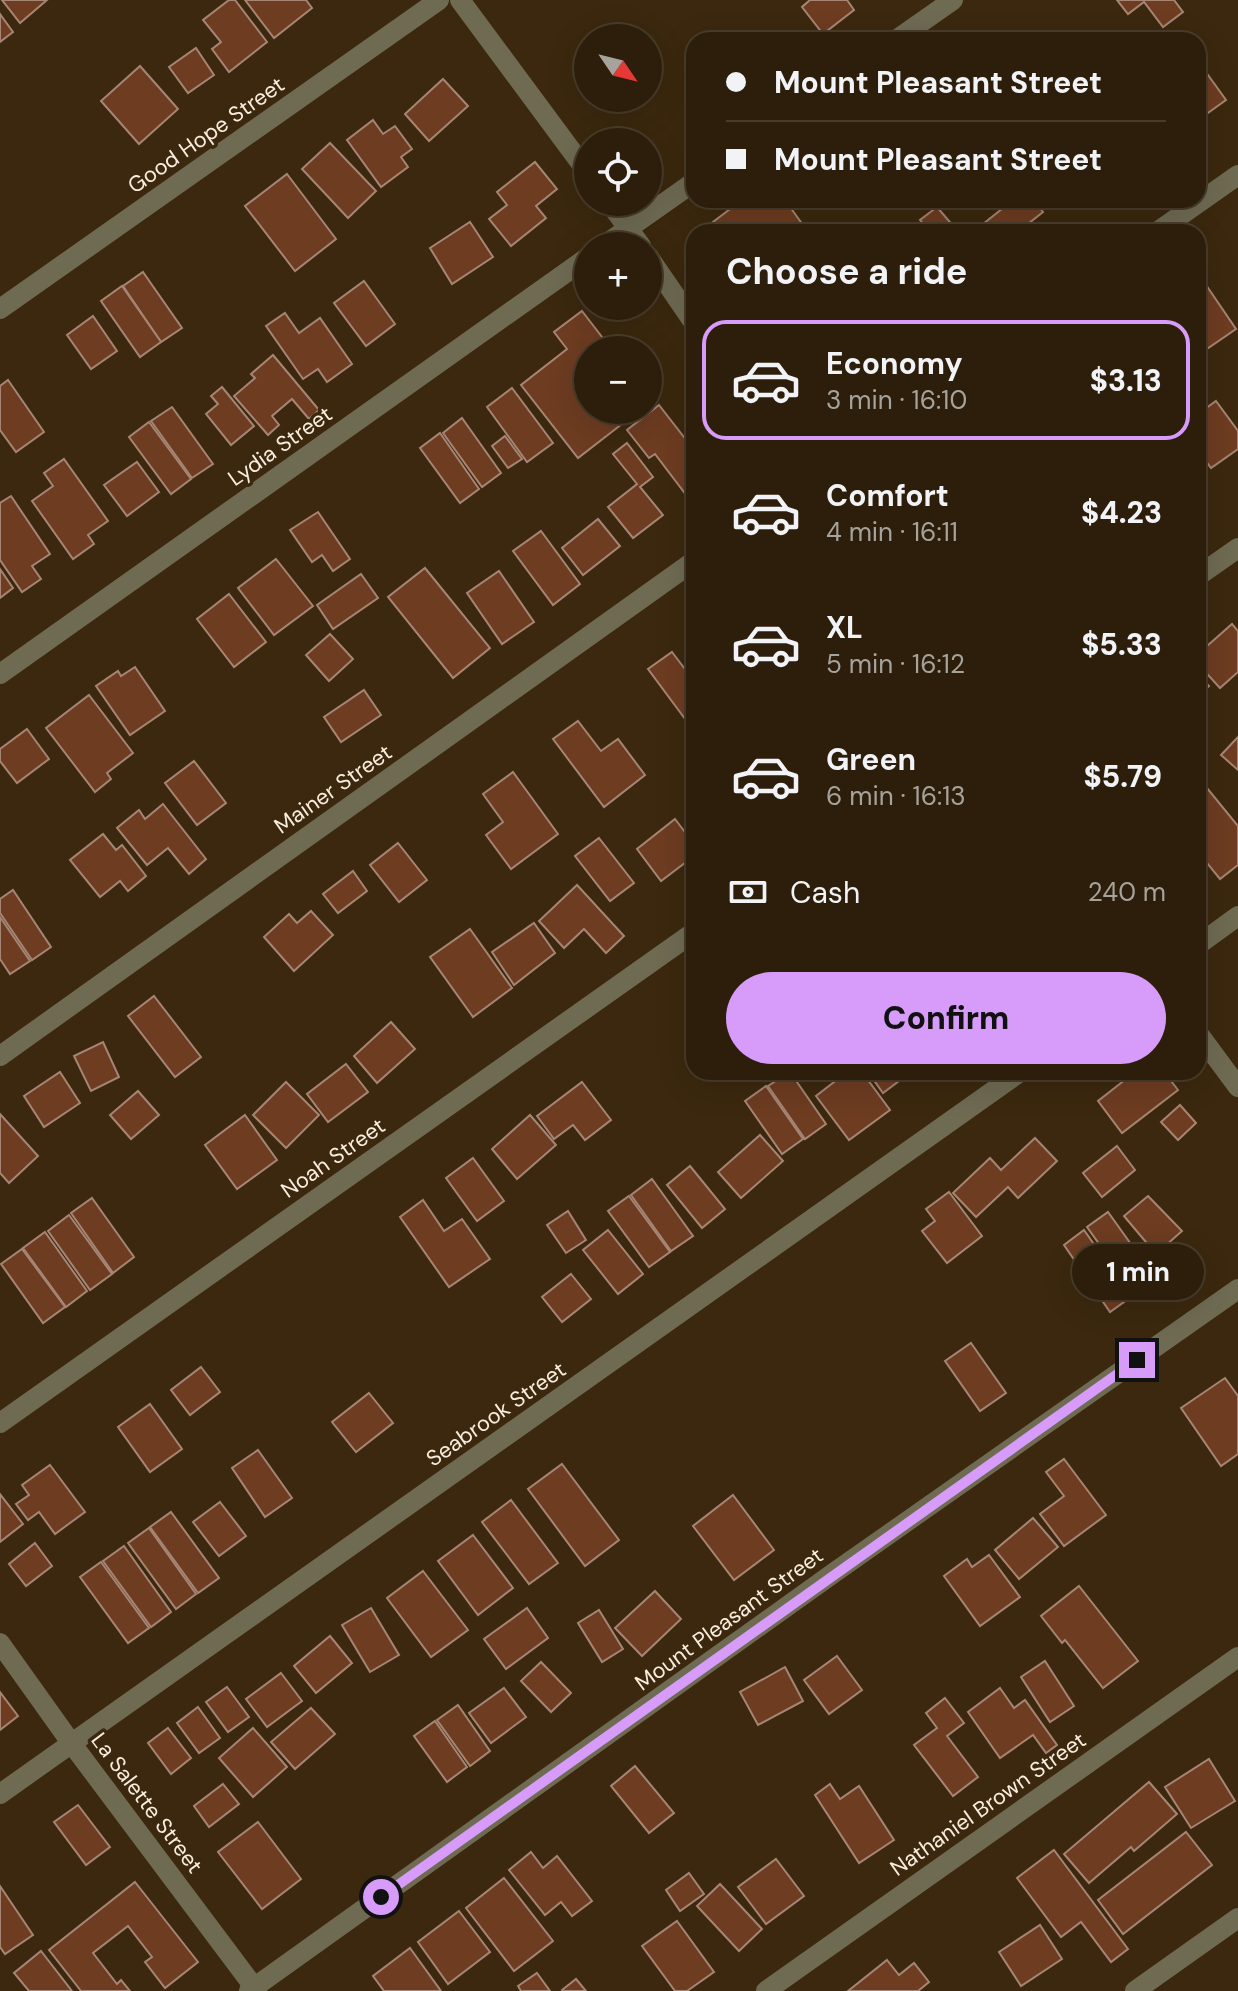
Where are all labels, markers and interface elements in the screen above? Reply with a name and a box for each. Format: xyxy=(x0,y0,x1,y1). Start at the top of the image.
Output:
north arrow xyxy=(574,24,662,112)
map controls xyxy=(574,24,662,424)
text: Mount Pleasant Street xyxy=(774,63,1102,102)
street label: Good Hope Street xyxy=(122,70,290,200)
button: locate xyxy=(574,128,662,216)
text: Mount Pleasant Street xyxy=(774,140,1102,179)
button: + xyxy=(574,232,662,320)
text: Choose a ride xyxy=(726,248,967,295)
button: − xyxy=(574,336,662,424)
icon: car xyxy=(730,344,802,416)
text: Economy xyxy=(826,344,963,383)
text: $3.13 xyxy=(1090,361,1162,400)
text: 3 min · 16:10 xyxy=(826,383,967,417)
street label: Lydia Street xyxy=(222,400,338,492)
icon: car xyxy=(730,476,802,548)
text: Comfort xyxy=(826,476,949,515)
text: $4.23 xyxy=(1081,493,1162,532)
text: 4 min · 16:11 xyxy=(826,515,958,549)
icon: car xyxy=(730,608,802,680)
text: XL xyxy=(826,608,863,647)
text: $5.33 xyxy=(1081,625,1162,664)
text: 5 min · 16:12 xyxy=(826,647,965,681)
street label: Mainer Street xyxy=(268,738,398,840)
icon: car xyxy=(730,740,802,812)
text: Green xyxy=(826,740,916,779)
text: $5.79 xyxy=(1083,757,1162,796)
text: 6 min · 16:13 xyxy=(826,779,966,813)
icon: cash xyxy=(726,870,770,914)
text: Cash xyxy=(790,873,860,912)
text: 240 m xyxy=(1088,875,1166,909)
button: Confirm xyxy=(726,972,1166,1064)
street label: Noah Street xyxy=(275,1111,391,1205)
callout: 1 min xyxy=(1071,1244,1203,1300)
text: 1 min xyxy=(1106,1255,1170,1289)
route end xyxy=(1119,1342,1155,1378)
street label: Seabrook Street xyxy=(420,1355,572,1473)
street label: Mount Pleasant Street xyxy=(629,1541,829,1697)
street label: Nathaniel Brown Street xyxy=(884,1725,1092,1883)
street label: La Salette Street xyxy=(85,1727,209,1879)
route start xyxy=(363,1879,399,1915)

